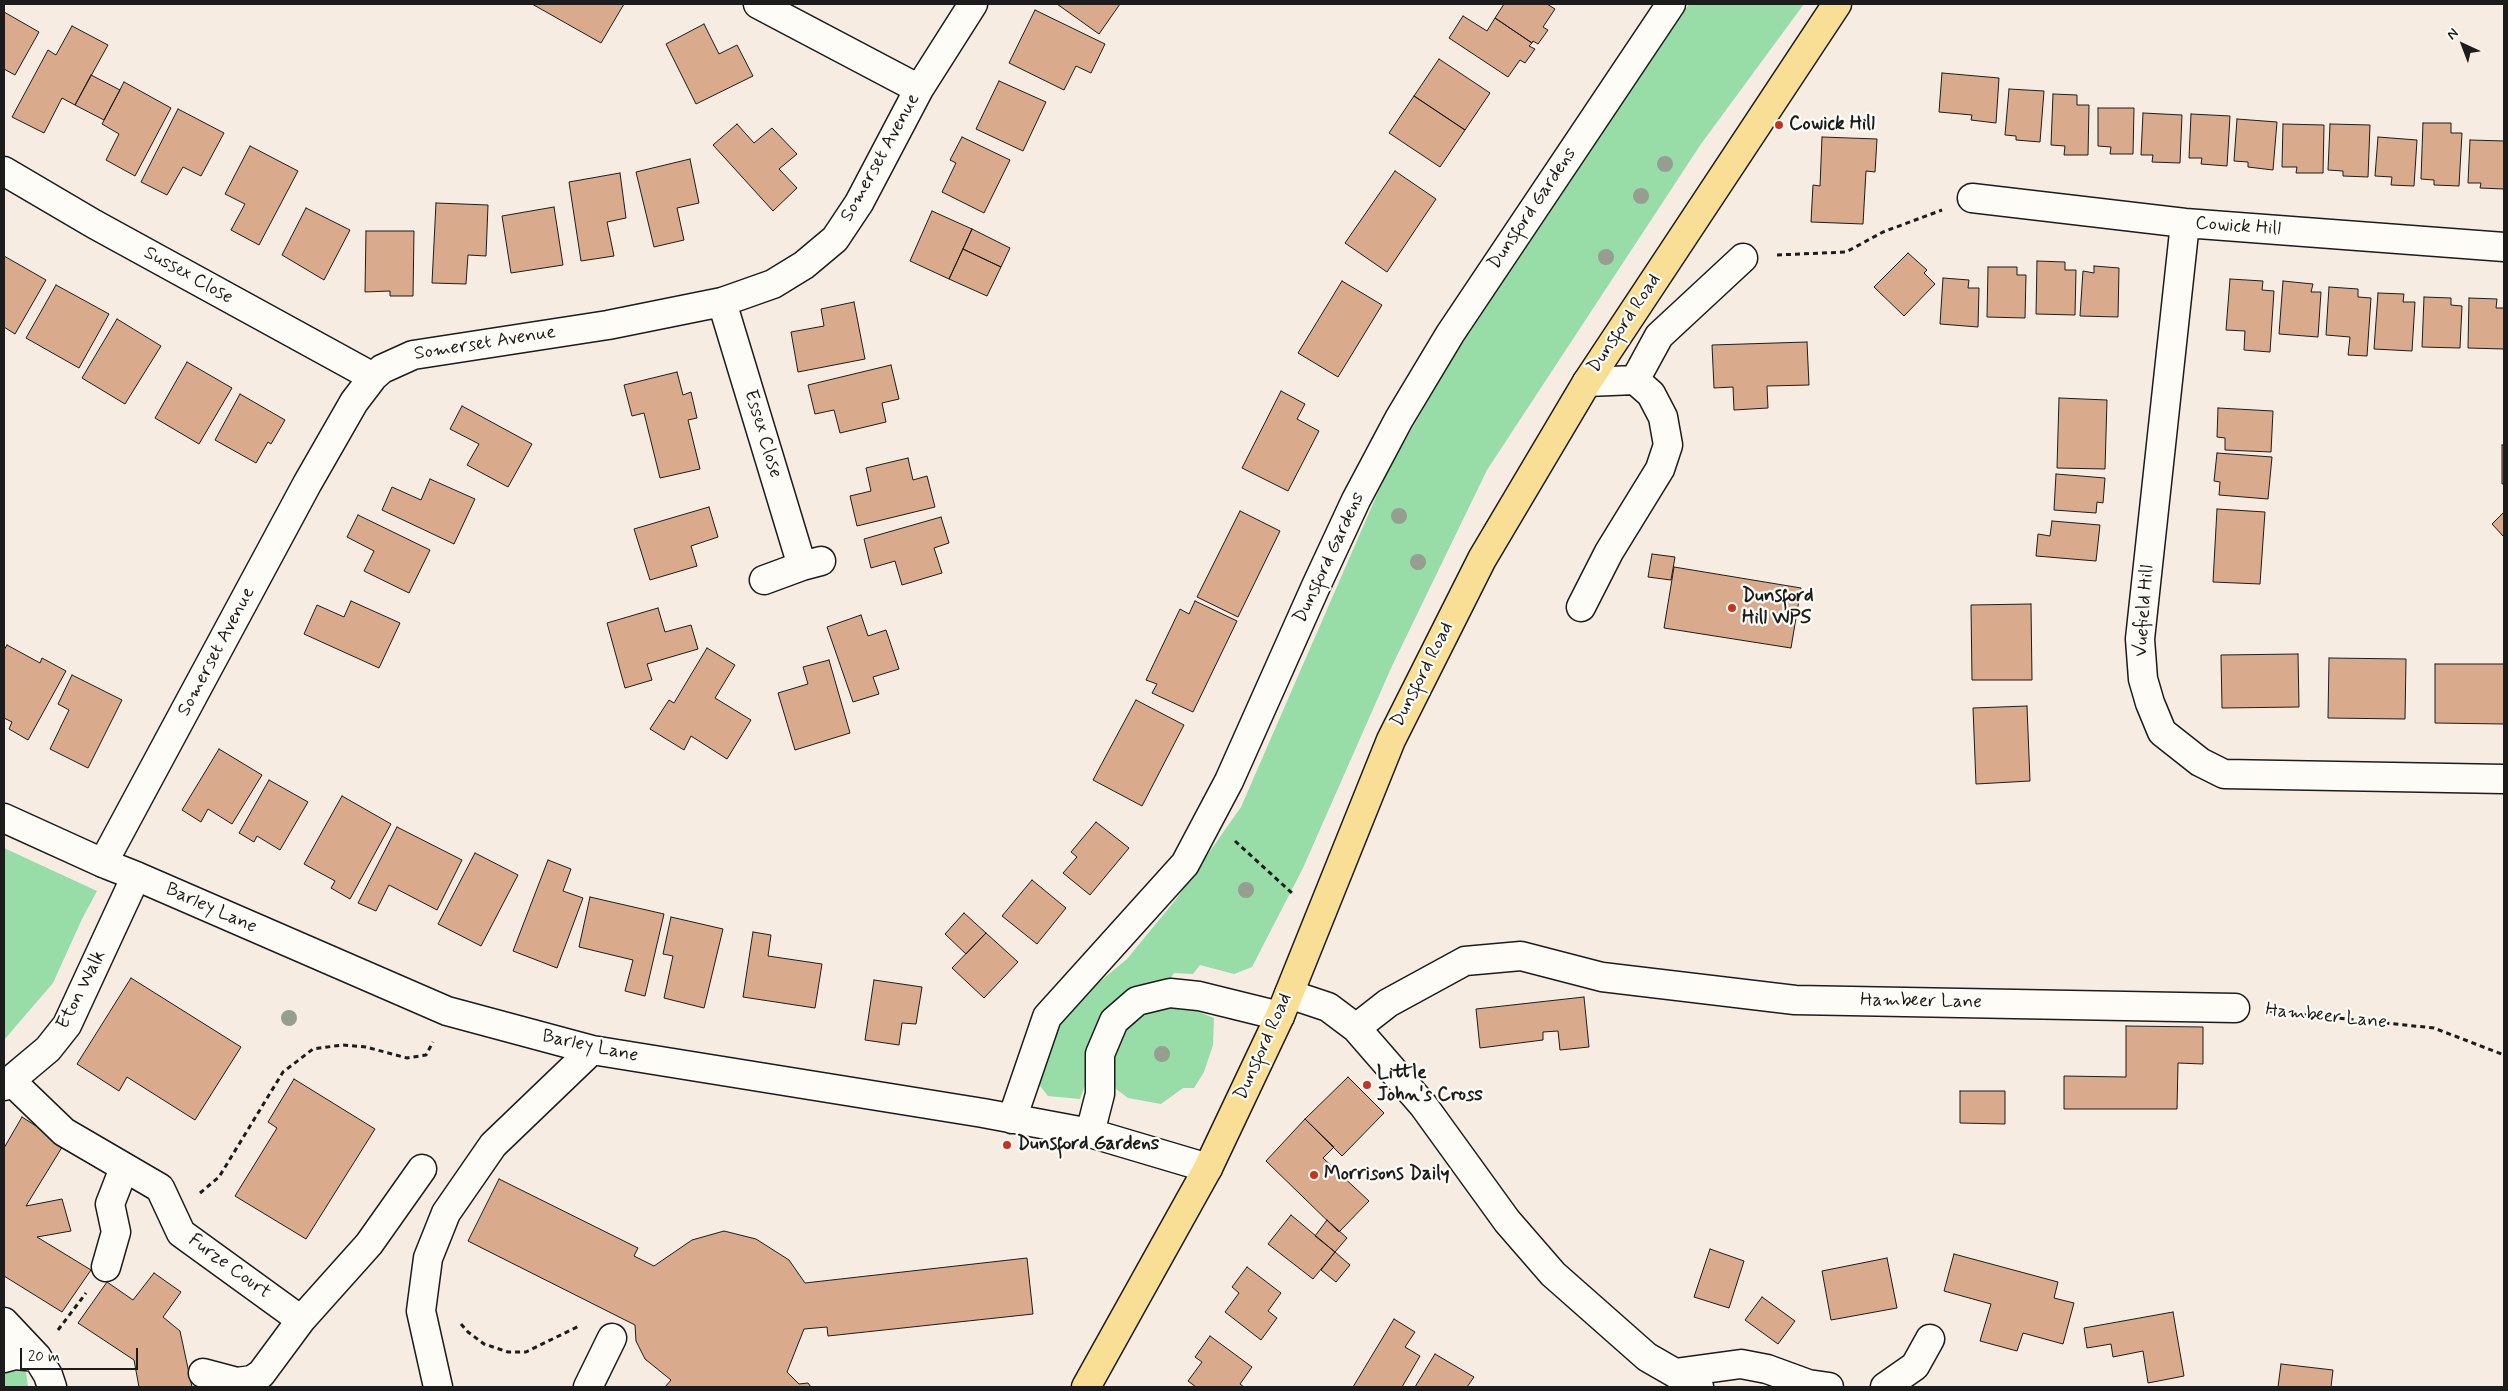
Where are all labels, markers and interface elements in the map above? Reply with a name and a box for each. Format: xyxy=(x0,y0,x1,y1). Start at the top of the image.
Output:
north arrow xyxy=(2438,20,2488,70)
text: N xyxy=(2443,24,2462,44)
street label: Somerset Avenue xyxy=(836,90,926,226)
place label: Cowick Hill xyxy=(1789,114,1875,136)
marker: Cowick Hill xyxy=(1773,119,1785,131)
street label: Dunsford Gardens xyxy=(1484,144,1582,274)
street label: Cowick Hill xyxy=(2194,213,2282,241)
street label: Sussex Close xyxy=(140,242,236,310)
street label: Dunsford Road xyxy=(1583,270,1667,378)
street label: Somerset Avenue xyxy=(413,322,557,366)
street label: Essex Close xyxy=(738,387,786,481)
street label: Dunsford Gardens xyxy=(1290,489,1370,627)
street label: Vuefield Hill xyxy=(2130,564,2160,658)
street label: Somerset Avenue xyxy=(173,584,261,720)
place label: Dunsford Hill WPS xyxy=(1742,586,1813,630)
marker: Dunsford Hill WPS xyxy=(1726,602,1738,614)
street label: Dunsford Road xyxy=(1387,619,1459,731)
street label: Barley Lane xyxy=(162,879,260,939)
street label: Eton Walk xyxy=(52,947,112,1033)
street label: Dunsford Road xyxy=(1230,990,1298,1104)
street label: Hambeer Lane xyxy=(1860,990,1982,1014)
street label: Hambeer Lane xyxy=(2264,999,2388,1035)
street label: Barley Lane xyxy=(540,1026,640,1068)
place label: Little John's Cross xyxy=(1377,1063,1483,1107)
marker: Little John's Cross xyxy=(1361,1079,1373,1091)
place label: Dunsford Gardens xyxy=(1017,1134,1159,1156)
marker: Dunsford Gardens xyxy=(1001,1139,1013,1151)
place label: Morrisons Daily xyxy=(1324,1164,1450,1186)
marker: Morrisons Daily xyxy=(1308,1169,1320,1181)
street label: Furze Court xyxy=(183,1230,275,1304)
scale bar xyxy=(22,1338,140,1370)
text: 20 m xyxy=(28,1347,60,1367)

